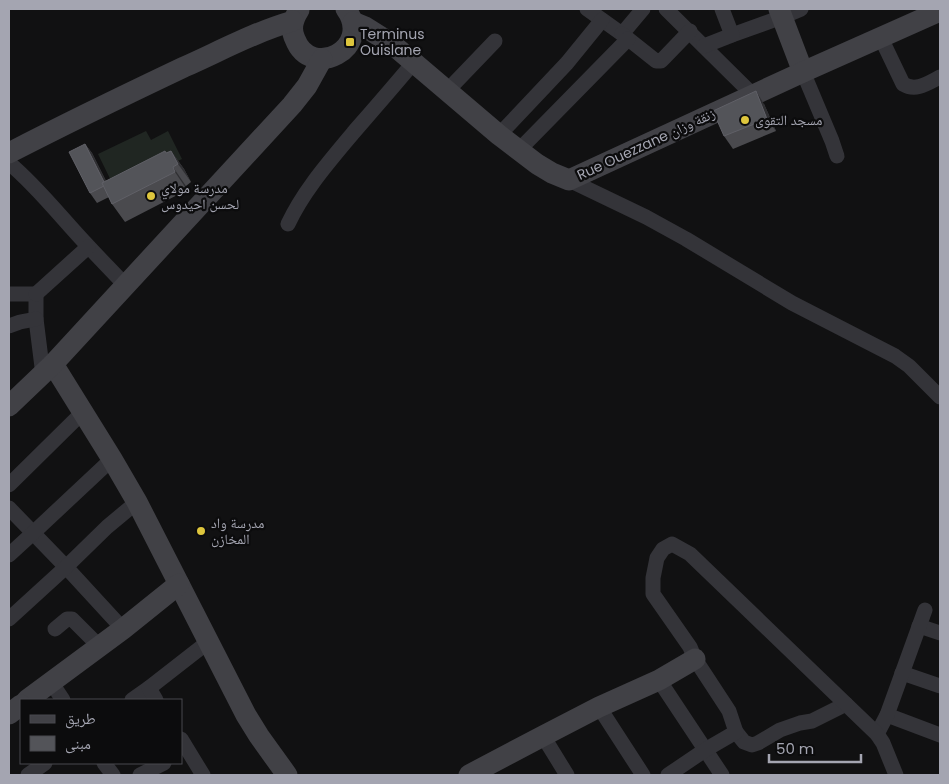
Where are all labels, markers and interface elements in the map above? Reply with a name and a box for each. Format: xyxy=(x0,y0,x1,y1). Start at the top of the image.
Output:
place label: Terminus Ouislane xyxy=(360,24,425,60)
marker: Terminus Ouislane xyxy=(344,36,356,48)
street label: Rue Ouezzane زنقة وزان xyxy=(574,103,718,185)
place label: مسجد التقوى xyxy=(755,110,822,130)
marker: مسجد التقوى xyxy=(739,114,751,126)
place label: مدرسة مولاي لحسن احيدوس xyxy=(161,178,239,214)
marker: مدرسة مولاي لحسن احيدوس xyxy=(145,190,157,202)
place label: مدرسة واد المخازن xyxy=(211,513,264,549)
marker: مدرسة واد المخازن xyxy=(195,525,207,537)
legend xyxy=(20,699,182,764)
text: طريق xyxy=(65,708,96,729)
scale bar xyxy=(769,732,862,764)
text: مبنى xyxy=(65,733,91,754)
text: 50 m xyxy=(776,738,814,759)

